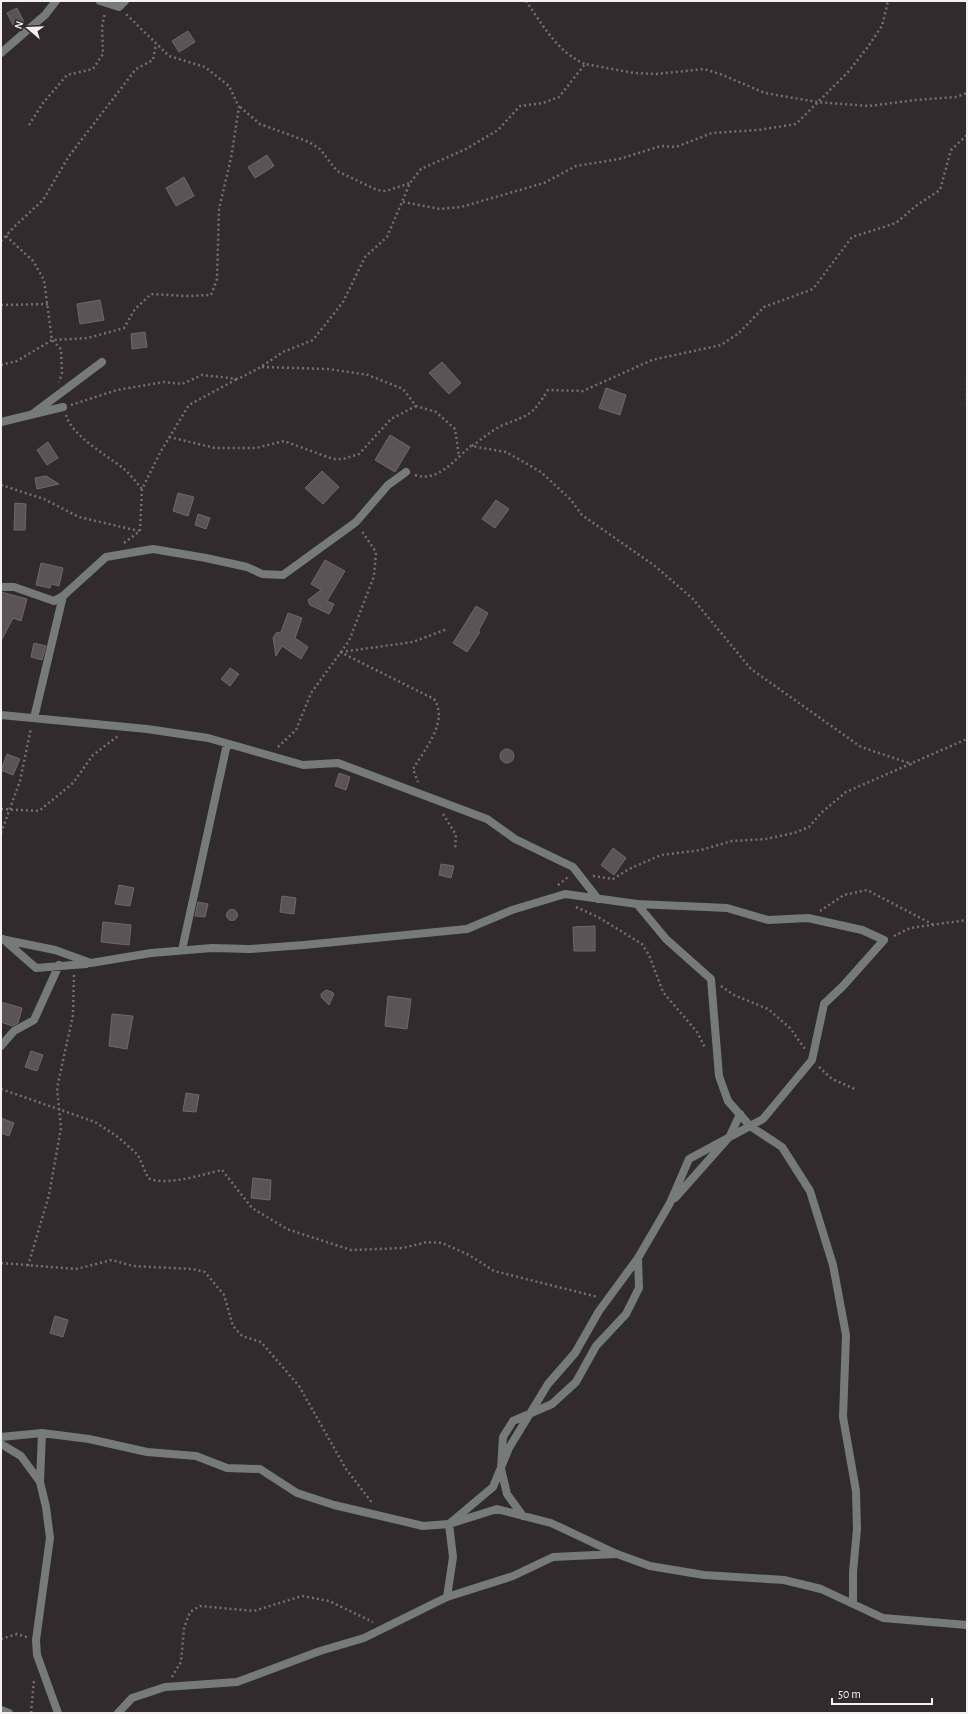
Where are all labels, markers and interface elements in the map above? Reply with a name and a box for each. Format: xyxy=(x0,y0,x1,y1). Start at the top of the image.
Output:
north arrow xyxy=(8,8,48,48)
text: N xyxy=(13,19,25,30)
scale bar xyxy=(832,1680,932,1706)
text: 50 m xyxy=(838,1688,861,1700)

